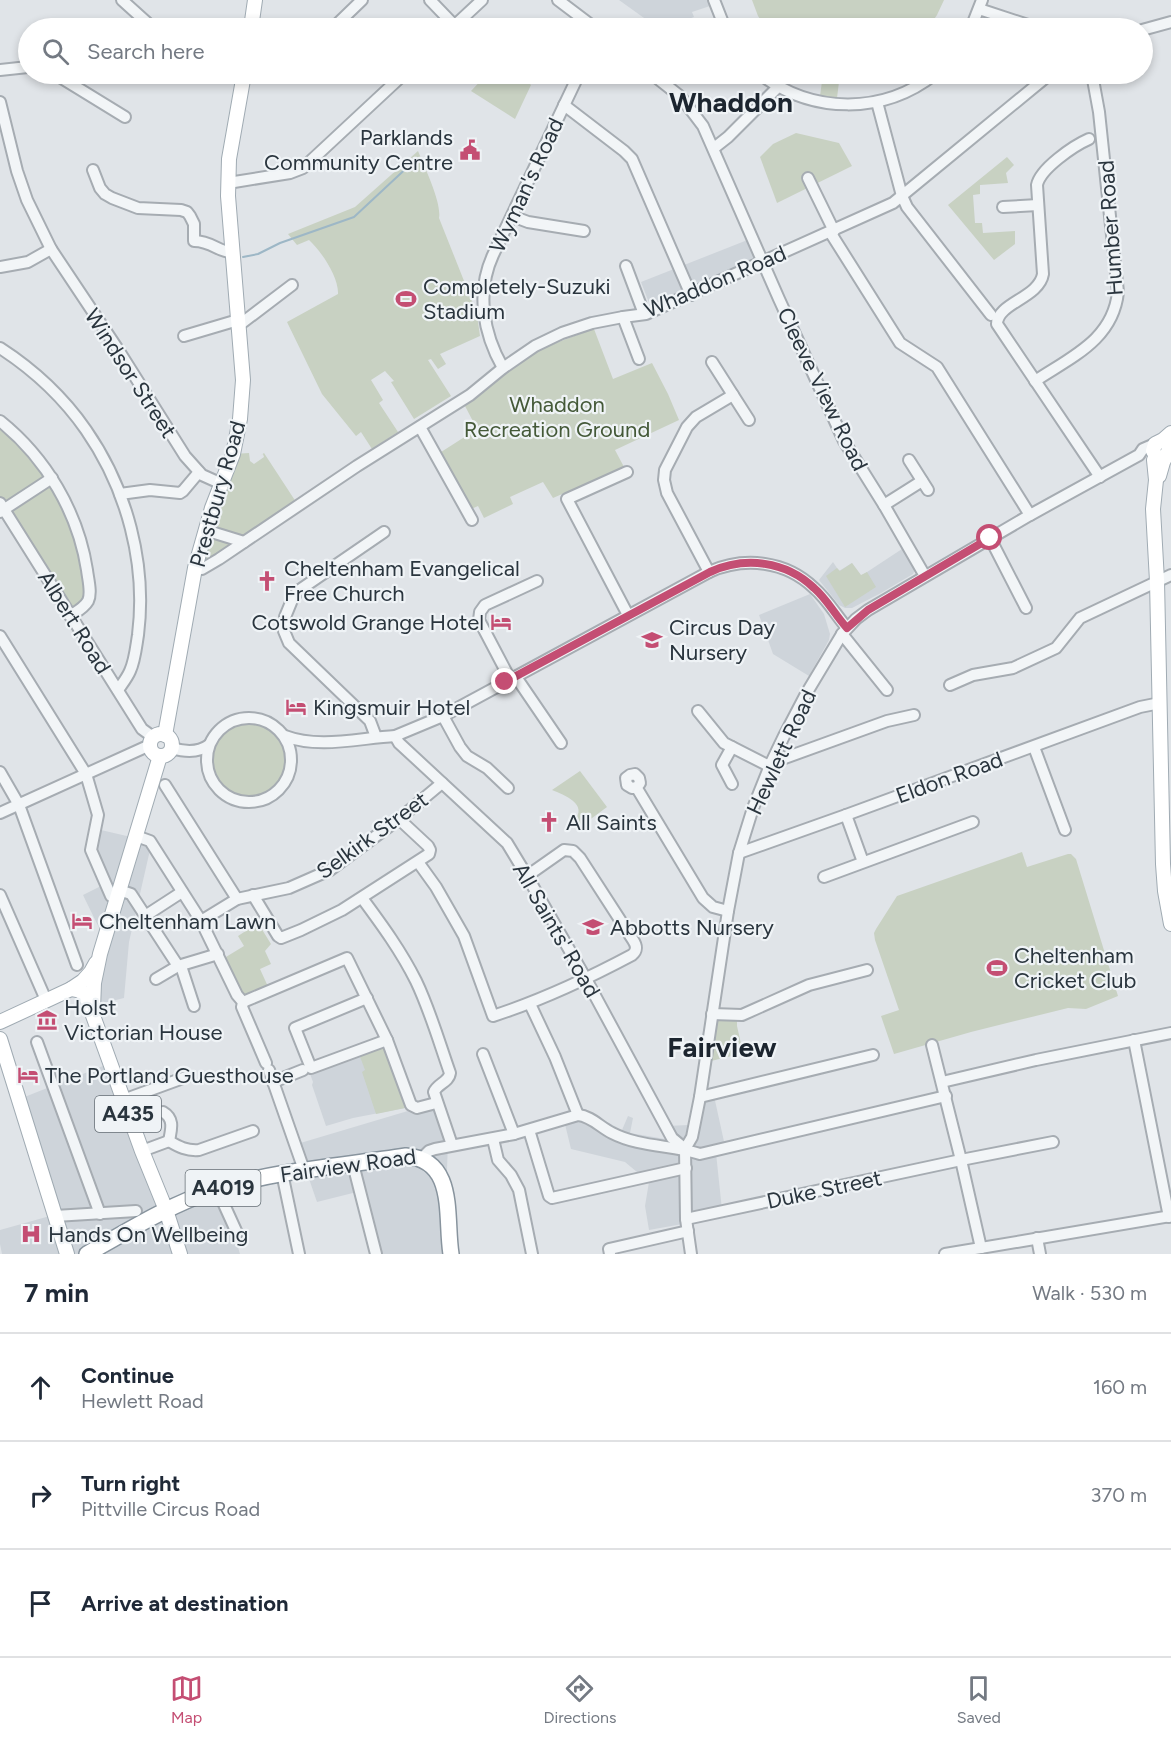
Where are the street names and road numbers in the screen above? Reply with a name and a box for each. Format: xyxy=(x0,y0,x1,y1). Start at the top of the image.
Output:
street label: Wyman's Road xyxy=(483,114,569,257)
street label: Humber Road xyxy=(1092,159,1129,297)
street label: Whaddon Road xyxy=(640,239,790,323)
street label: Windsor Street xyxy=(79,303,182,443)
street label: Cleeve View Road xyxy=(771,303,874,475)
street label: Prestbury Road xyxy=(184,418,251,570)
street label: Albert Road xyxy=(32,566,117,679)
street label: Hewlett Road xyxy=(741,685,822,819)
street label: Eldon Road xyxy=(892,746,1006,809)
street label: Selkirk Street xyxy=(311,786,433,885)
street label: All Saints' Road xyxy=(507,858,606,1002)
road number: A435 xyxy=(95,1096,161,1132)
street label: Fairview Road xyxy=(278,1143,418,1188)
street label: Duke Street xyxy=(764,1164,884,1215)
road number: A4019 xyxy=(186,1170,260,1206)

